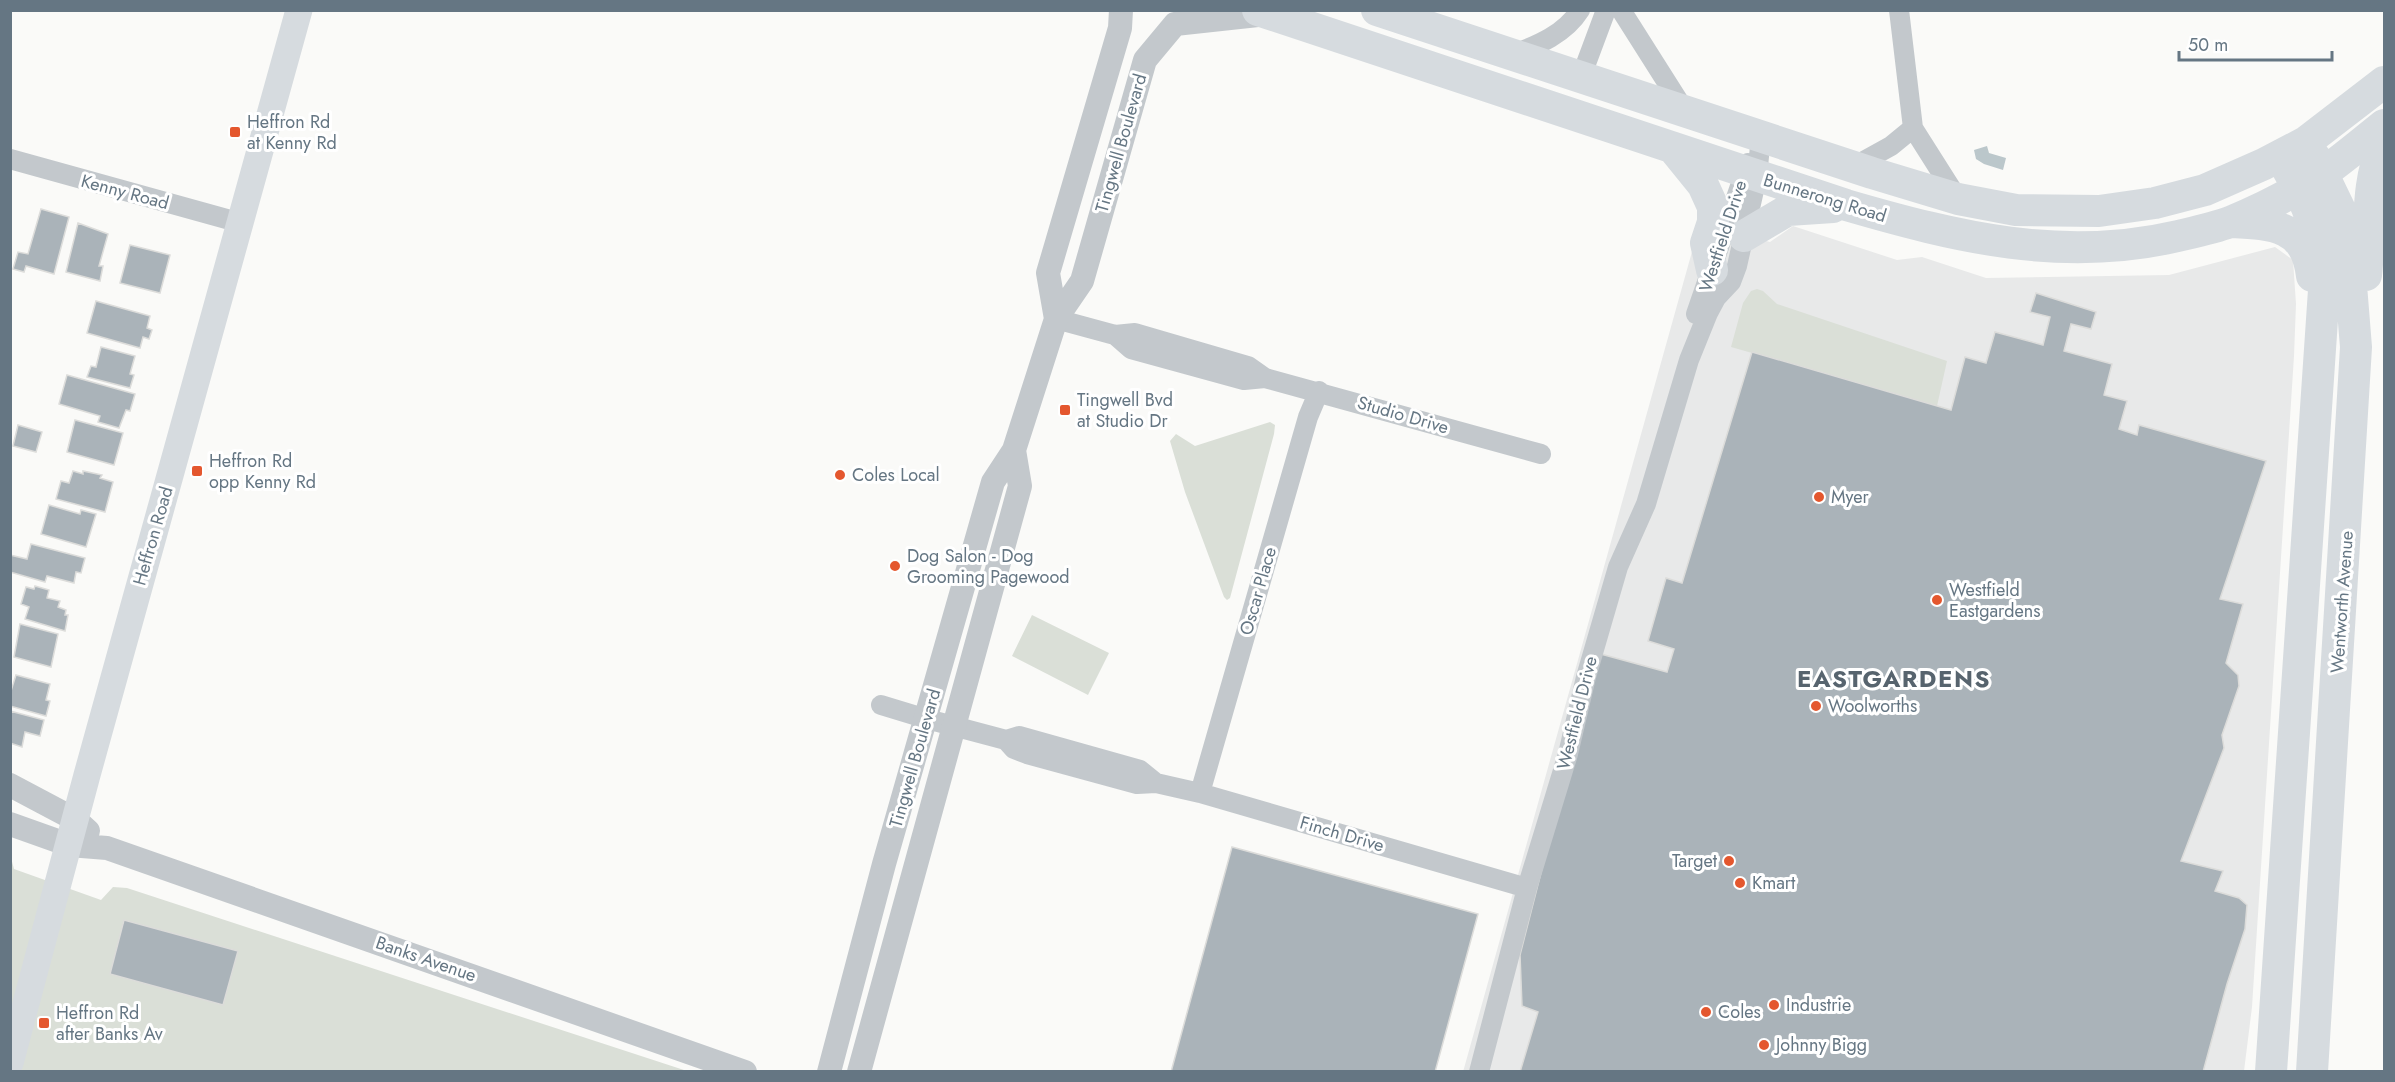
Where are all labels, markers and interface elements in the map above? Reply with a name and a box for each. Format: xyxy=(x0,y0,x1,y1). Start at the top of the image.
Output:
scale bar xyxy=(2179,24,2332,62)
text: 50 m xyxy=(2188,32,2228,58)
street label: Tingwell Boulevard xyxy=(1089,71,1153,215)
place label: Heffron Rd at Kenny Rd xyxy=(247,109,337,156)
marker: Heffron Rd at Kenny Rd xyxy=(228,125,242,139)
street label: Bunnerong Road xyxy=(1760,167,1890,229)
street label: Kenny Road xyxy=(78,168,172,216)
street label: Westfield Drive xyxy=(1693,177,1753,295)
place label: Tingwell Bvd at Studio Dr xyxy=(1077,387,1173,434)
street label: Studio Drive xyxy=(1354,390,1452,440)
marker: Tingwell Bvd at Studio Dr xyxy=(1058,403,1072,417)
place label: Heffron Rd opp Kenny Rd xyxy=(209,448,316,495)
place label: Coles Local xyxy=(852,462,940,488)
marker: Heffron Rd opp Kenny Rd xyxy=(190,464,204,478)
marker: Coles Local xyxy=(833,468,847,482)
street label: Heffron Road xyxy=(126,483,180,589)
place label: Myer xyxy=(1831,484,1869,510)
marker: Myer xyxy=(1812,490,1826,504)
street label: Wentworth Avenue xyxy=(2324,530,2360,674)
place label: Dog Salon - Dog Grooming Pagewood xyxy=(907,543,1069,590)
street label: Oscar Place xyxy=(1233,544,1283,638)
marker: Dog Salon - Dog Grooming Pagewood xyxy=(888,559,902,573)
place label: Westfield Eastgardens xyxy=(1949,577,2040,624)
marker: Westfield Eastgardens xyxy=(1930,593,1944,607)
street label: Westfield Drive xyxy=(1550,654,1604,772)
district label: EASTGARDENS xyxy=(1797,661,1991,696)
street label: Tingwell Boulevard xyxy=(883,686,947,830)
place label: Woolworths xyxy=(1828,693,1917,719)
marker: Woolworths xyxy=(1809,699,1823,713)
street label: Finch Drive xyxy=(1297,810,1387,858)
place label: Target xyxy=(1672,848,1718,874)
marker: Target xyxy=(1722,854,1736,868)
place label: Kmart xyxy=(1752,870,1796,896)
marker: Kmart xyxy=(1733,876,1747,890)
street label: Banks Avenue xyxy=(372,930,480,988)
place label: Industrie xyxy=(1786,992,1851,1018)
marker: Industrie xyxy=(1767,998,1781,1012)
place label: Coles xyxy=(1718,999,1761,1025)
place label: Heffron Rd after Banks Av xyxy=(56,1000,163,1047)
marker: Coles xyxy=(1699,1005,1713,1019)
marker: Heffron Rd after Banks Av xyxy=(37,1016,51,1030)
place label: Johnny Bigg xyxy=(1774,1032,1867,1058)
marker: Johnny Bigg xyxy=(1757,1038,1771,1052)

